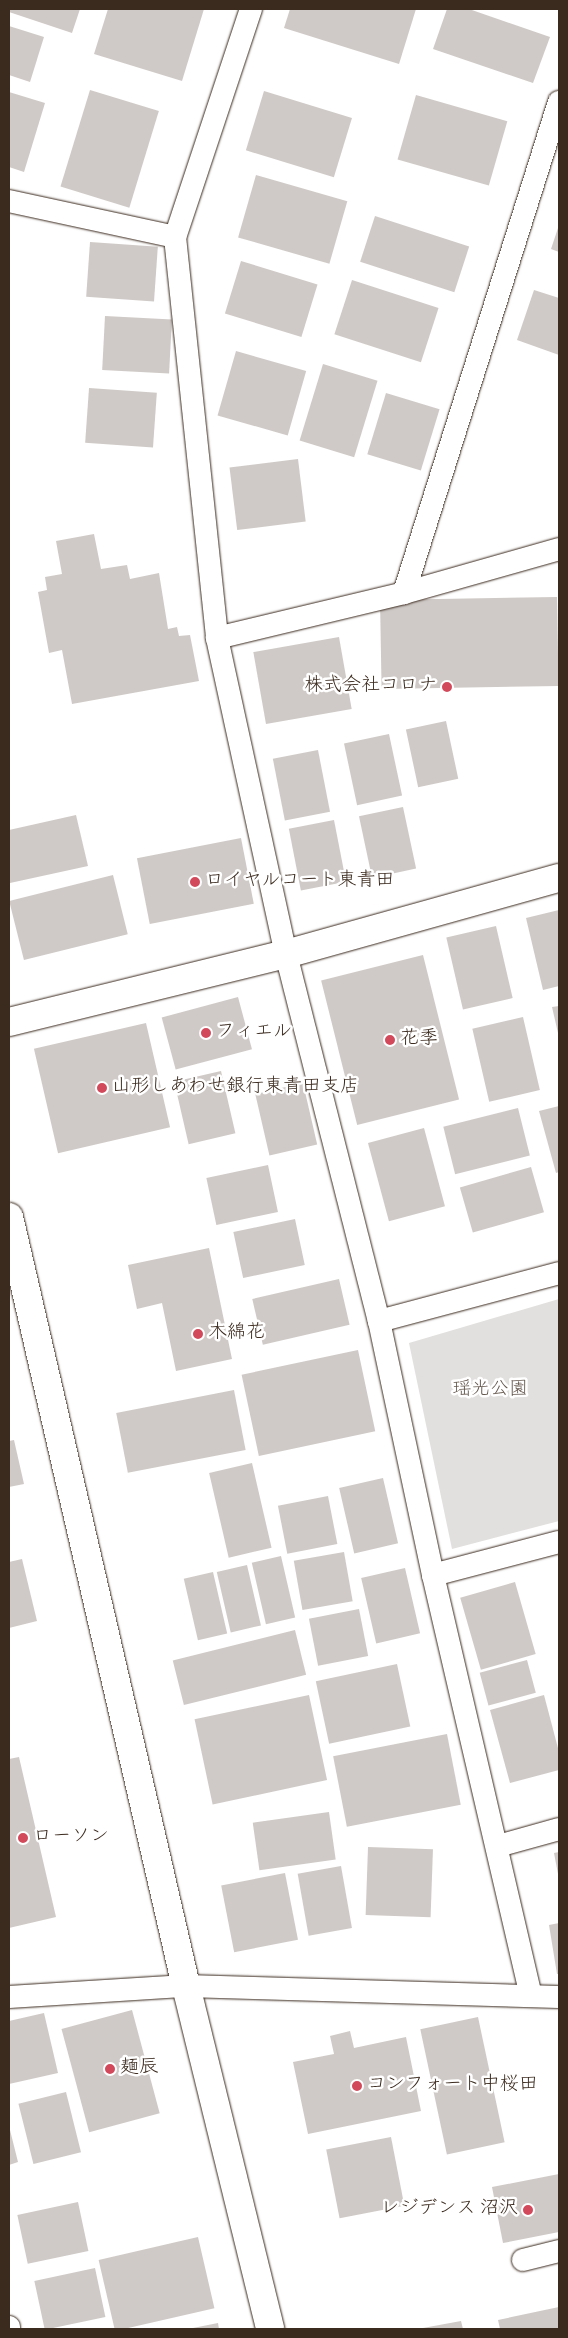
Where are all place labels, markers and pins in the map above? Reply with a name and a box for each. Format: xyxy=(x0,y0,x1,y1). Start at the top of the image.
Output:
place label: 株式会社コロナ xyxy=(304,676,437,698)
marker: 株式会社コロナ xyxy=(441,681,453,693)
place label: ロイヤルコート東青田 xyxy=(205,871,395,893)
marker: ロイヤルコート東青田 xyxy=(189,876,201,888)
place label: フィエル xyxy=(216,1022,292,1044)
marker: フィエル xyxy=(200,1027,212,1039)
place label: 花季 xyxy=(400,1029,438,1051)
marker: 花季 xyxy=(384,1034,396,1046)
place label: 山形しあわせ銀行東青田支店 xyxy=(112,1077,359,1099)
marker: 山形しあわせ銀行東青田支店 xyxy=(96,1082,108,1094)
place label: 木綿花 xyxy=(208,1323,265,1345)
marker: 木綿花 xyxy=(192,1328,204,1340)
place label: ローソン xyxy=(33,1827,109,1849)
marker: ローソン xyxy=(17,1832,29,1844)
place label: 麺辰 xyxy=(120,2058,158,2080)
marker: 麺辰 xyxy=(104,2063,116,2075)
place label: コンフォート中桜田 xyxy=(367,2075,538,2097)
marker: コンフォート中桜田 xyxy=(351,2080,363,2092)
place label: レジデンス 沼沢 xyxy=(381,2199,518,2221)
marker: レジデンス 沼沢 xyxy=(522,2204,534,2216)

